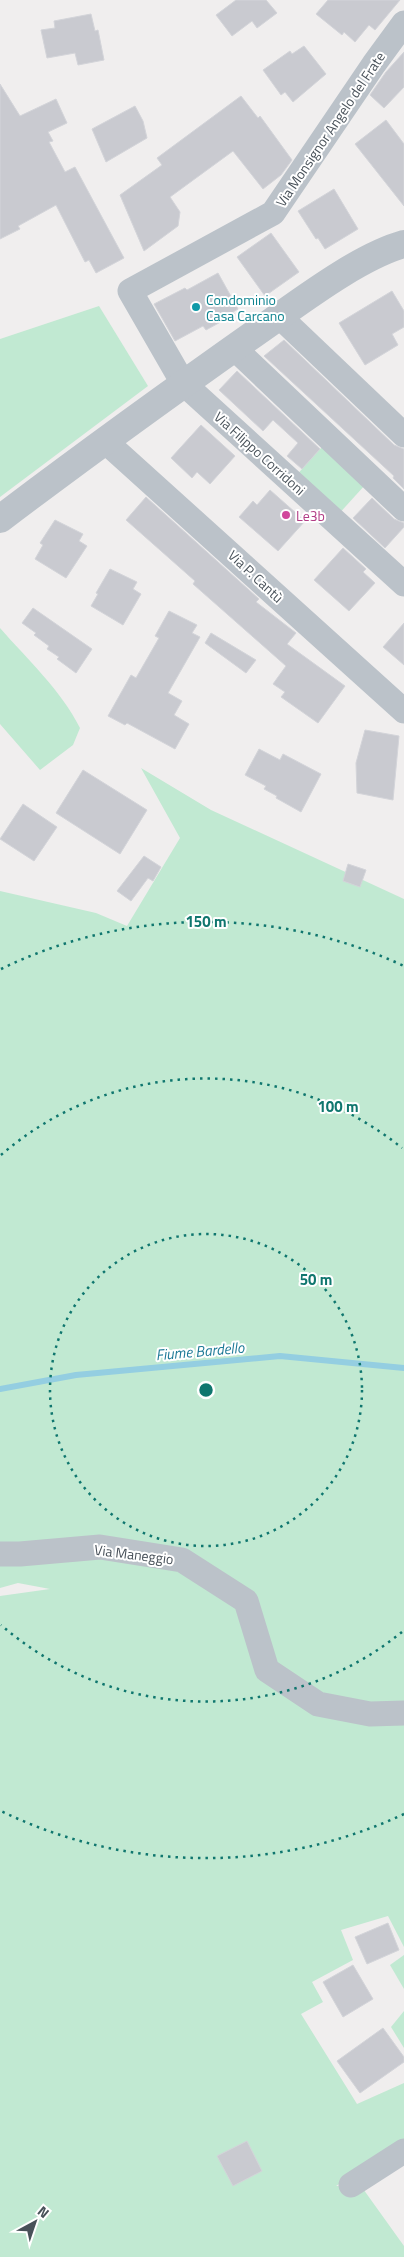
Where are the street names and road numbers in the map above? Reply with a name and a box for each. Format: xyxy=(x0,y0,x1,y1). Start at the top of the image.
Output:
street label: Via Monsignor Angelo del Frate xyxy=(270,47,390,211)
street label: Via Filippo Corridoni xyxy=(210,406,310,500)
street label: Via P. Cantù xyxy=(224,545,288,607)
street label: Via Maneggio xyxy=(93,1539,175,1569)

